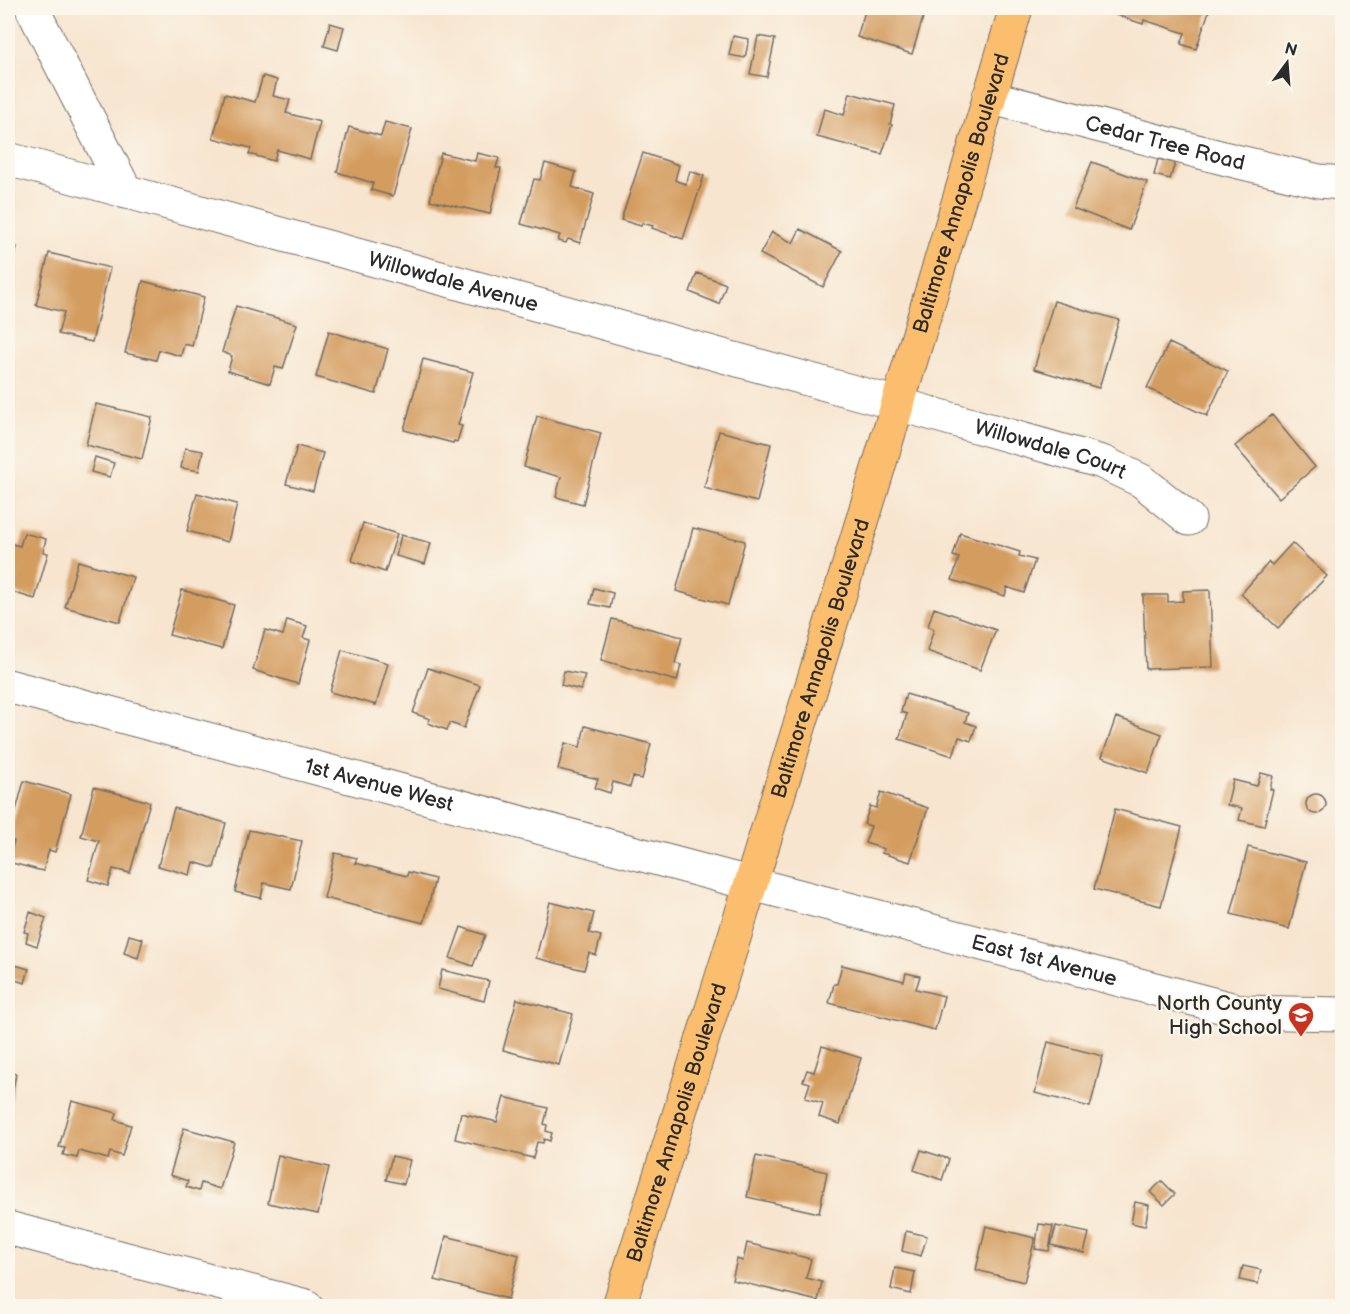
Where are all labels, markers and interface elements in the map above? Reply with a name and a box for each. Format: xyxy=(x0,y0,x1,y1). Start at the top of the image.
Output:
north arrow xyxy=(1257,33,1317,93)
text: N xyxy=(1282,39,1299,61)
street label: Baltimore Annapolis Boulevard xyxy=(907,50,1014,336)
street label: Cedar Tree Road xyxy=(1083,110,1248,175)
street label: Willowdale Avenue xyxy=(366,246,541,317)
street label: Willowdale Court xyxy=(972,414,1131,484)
street label: Baltimore Annapolis Boulevard xyxy=(766,516,875,801)
street label: 1st Avenue West xyxy=(302,753,457,817)
street label: East 1st Avenue xyxy=(969,929,1120,991)
street label: Baltimore Annapolis Boulevard xyxy=(621,980,732,1265)
place label: North County High School xyxy=(1157,991,1283,1040)
school or university icon: North County High School xyxy=(1286,1000,1316,1038)

